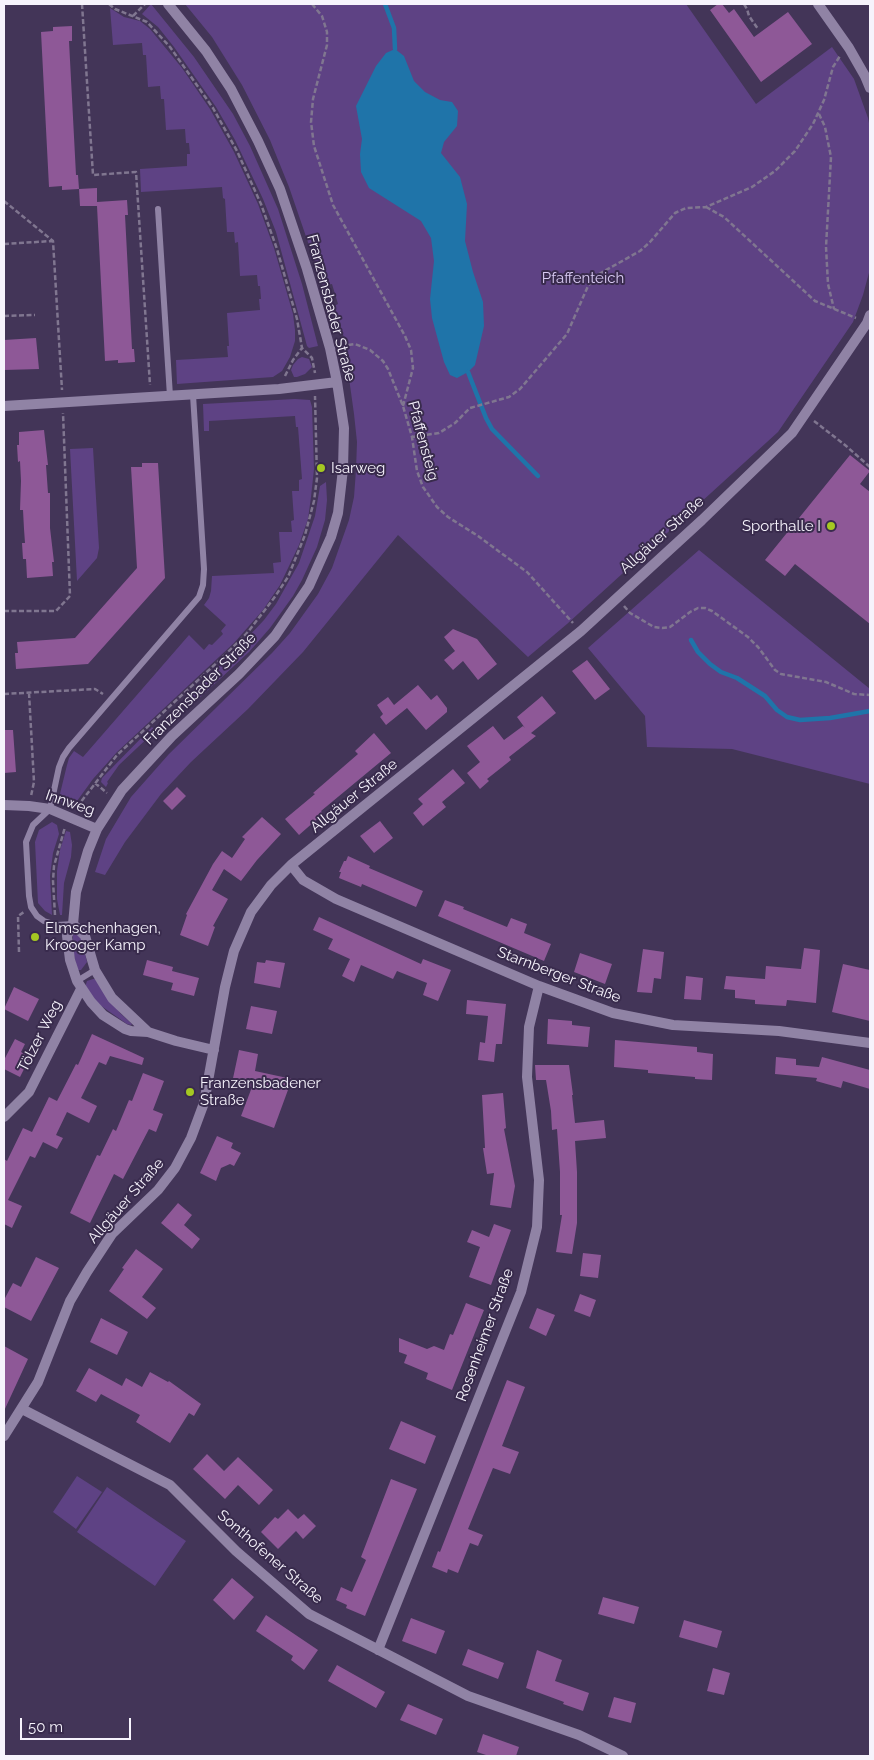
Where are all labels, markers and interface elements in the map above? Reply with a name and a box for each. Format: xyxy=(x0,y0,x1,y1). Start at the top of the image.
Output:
street label: Franzensbader Straße xyxy=(303,232,359,384)
park label: Pfaffenteich xyxy=(542,269,624,287)
street label: Pfaffensteig xyxy=(404,399,442,483)
place label: Isarweg xyxy=(331,459,385,477)
marker: Isarweg xyxy=(315,462,327,474)
street label: Allgäuer Straße xyxy=(616,493,708,577)
place label: Sporthalle I xyxy=(742,517,821,535)
marker: Sporthalle I xyxy=(825,520,837,532)
street label: Franzensbader Straße xyxy=(140,629,260,749)
street label: Allgäuer Straße xyxy=(307,755,401,837)
street label: Innweg xyxy=(43,786,97,820)
place label: Elmschenhagen, Krooger Kamp xyxy=(45,919,161,954)
marker: Elmschenhagen, Krooger Kamp xyxy=(29,931,41,943)
street label: Starnberger Straße xyxy=(495,943,623,1007)
street label: Tölzer Weg xyxy=(14,997,66,1075)
place label: Franzensbadener Straße xyxy=(200,1074,321,1109)
marker: Franzensbadener Straße xyxy=(184,1086,196,1098)
street label: Allgäuer Straße xyxy=(84,1155,168,1247)
street label: Rosenheimer Straße xyxy=(453,1266,517,1404)
street label: Sonthofener Straße xyxy=(214,1506,326,1608)
scale bar xyxy=(22,1708,134,1740)
text: 50 m xyxy=(28,1718,63,1736)

